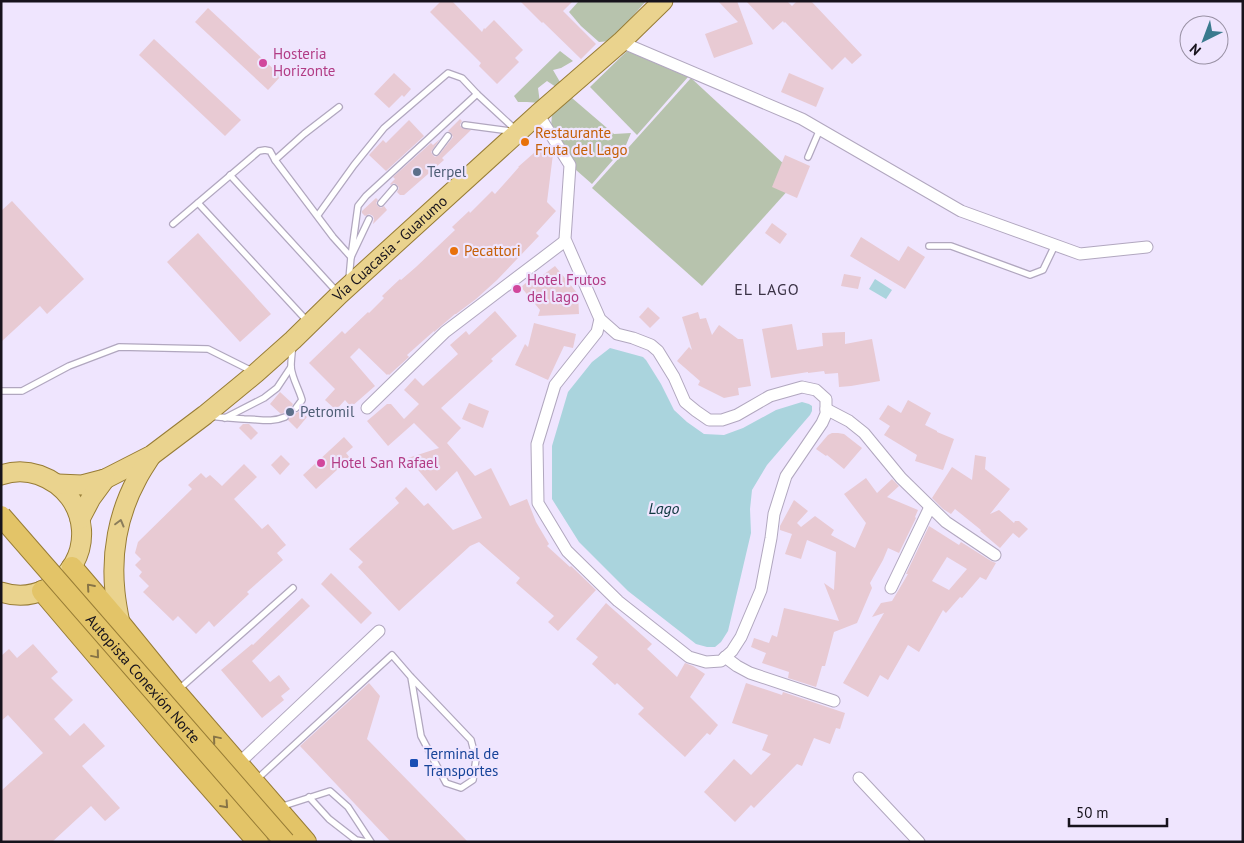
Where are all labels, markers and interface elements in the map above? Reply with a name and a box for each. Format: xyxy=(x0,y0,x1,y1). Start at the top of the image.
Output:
north arrow xyxy=(1179,15,1229,65)
text: N xyxy=(1186,40,1205,59)
place label: Hosteria Horizonte xyxy=(273,44,336,80)
marker: Hosteria Horizonte xyxy=(257,57,269,69)
place label: Restaurante Fruta del Lago xyxy=(535,123,628,159)
marker: Restaurante Fruta del Lago xyxy=(519,136,531,148)
place label: Terpel xyxy=(427,162,467,181)
marker: Terpel xyxy=(411,166,423,178)
street label: Vía Cuacasia - Guarumo xyxy=(328,191,451,306)
place label: Pecattori xyxy=(464,241,521,260)
marker: Pecattori xyxy=(448,245,460,257)
place label: Hotel Frutos del lago xyxy=(527,270,606,306)
district label: EL LAGO xyxy=(734,279,800,299)
marker: Hotel Frutos del lago xyxy=(511,283,523,295)
place label: Petromil xyxy=(300,402,355,421)
marker: Petromil xyxy=(284,406,296,418)
place label: Hotel San Rafael xyxy=(331,453,439,472)
marker: Hotel San Rafael xyxy=(315,457,327,469)
water label: Lago xyxy=(648,498,680,518)
one-way arrow xyxy=(114,518,125,527)
one-way arrow xyxy=(86,584,95,593)
street label: Autopista Conexión Norte xyxy=(82,610,205,747)
one-way arrow xyxy=(91,649,99,658)
one-way arrow xyxy=(213,735,222,744)
place label: Terminal de Transportes xyxy=(424,744,499,780)
marker: Terminal de Transportes xyxy=(408,757,420,769)
scale bar xyxy=(1069,796,1166,828)
one-way arrow xyxy=(220,799,229,808)
text: 50 m xyxy=(1076,803,1109,822)

